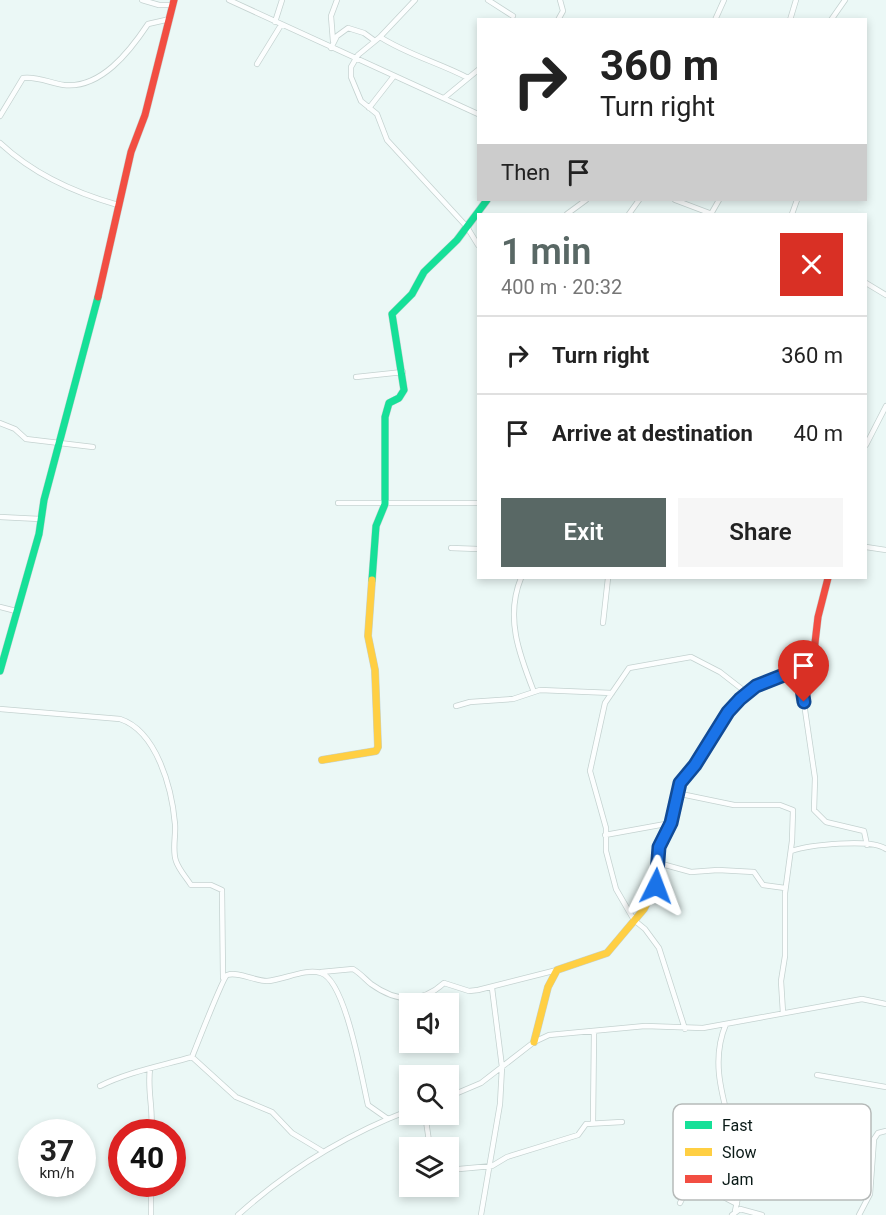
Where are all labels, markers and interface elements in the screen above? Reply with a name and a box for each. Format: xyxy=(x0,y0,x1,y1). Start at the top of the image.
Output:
text: 360 m xyxy=(600,41,719,90)
icon: right xyxy=(501,42,579,120)
text: Turn right xyxy=(600,91,715,123)
icon: arrive xyxy=(562,156,595,189)
text: Then xyxy=(501,160,550,185)
text: 1 min xyxy=(501,231,591,273)
button: close xyxy=(780,233,843,296)
text: 400 m · 20:32 xyxy=(501,275,622,299)
icon: right xyxy=(501,339,534,372)
text: Turn right xyxy=(552,343,649,368)
text: 360 m xyxy=(781,343,843,368)
icon: arrive xyxy=(501,417,534,450)
text: Arrive at destination xyxy=(552,421,753,446)
text: 40 m xyxy=(794,421,843,446)
button: Exit xyxy=(501,498,666,567)
button: Share xyxy=(678,498,843,567)
pin xyxy=(778,640,829,702)
icon: arrive xyxy=(787,649,820,682)
position arrow xyxy=(624,854,688,918)
map controls xyxy=(399,993,459,1197)
button: sound xyxy=(399,993,459,1053)
button: search xyxy=(399,1065,459,1125)
legend xyxy=(673,1104,871,1200)
text: Fast xyxy=(722,1116,753,1135)
speed limit sign: 40 xyxy=(108,1119,186,1197)
text: 37 xyxy=(40,1133,74,1168)
button: layers xyxy=(399,1137,459,1197)
text: Slow xyxy=(722,1143,757,1162)
text: km/h xyxy=(39,1164,75,1182)
text: Jam xyxy=(722,1170,754,1189)

